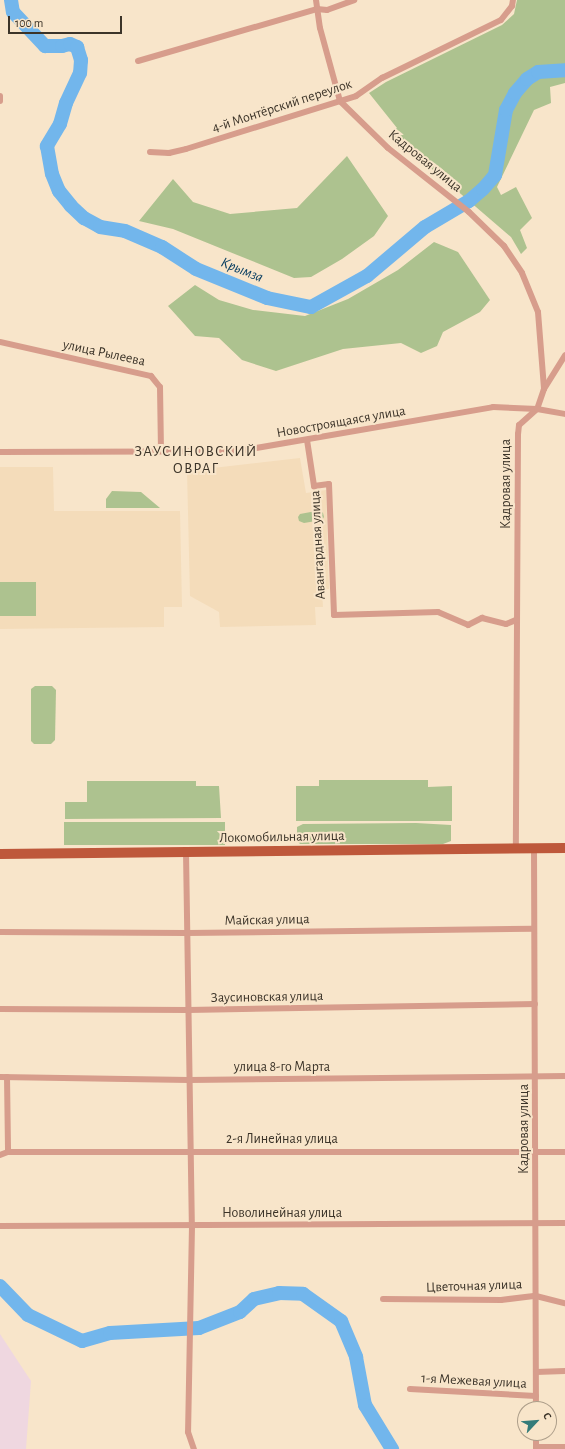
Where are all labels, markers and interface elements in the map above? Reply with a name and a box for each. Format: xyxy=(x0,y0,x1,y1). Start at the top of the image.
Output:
scale bar xyxy=(10,8,124,34)
text: 100 m xyxy=(15,17,43,29)
street label: 4-й Монтёрский переулок xyxy=(210,75,354,137)
street label: Кадровая улица xyxy=(385,126,465,196)
water label: Крымза xyxy=(218,253,266,287)
street label: улица Рылеева xyxy=(61,336,147,370)
street label: Новостроящаяся улица xyxy=(275,402,407,442)
street label: Кадровая улица xyxy=(498,439,514,529)
district label: ЗАУСИНОВСКИЙ ОВРАГ xyxy=(135,442,257,477)
street label: Авангардная улица xyxy=(307,490,329,600)
street label: Локомобильная улица xyxy=(219,828,345,846)
street label: Майская улица xyxy=(224,911,310,929)
street label: Заусиновская улица xyxy=(211,988,323,1006)
street label: улица 8-го Марта xyxy=(234,1059,330,1075)
street label: Кадровая улица xyxy=(516,1084,532,1174)
street label: 2-я Линейная улица xyxy=(226,1131,338,1147)
street label: Новолинейная улица xyxy=(222,1205,342,1221)
street label: Цветочная улица xyxy=(425,1276,523,1296)
street label: 1-я Межевая улица xyxy=(421,1370,527,1392)
north arrow xyxy=(517,1401,557,1441)
text: С xyxy=(541,1411,554,1421)

